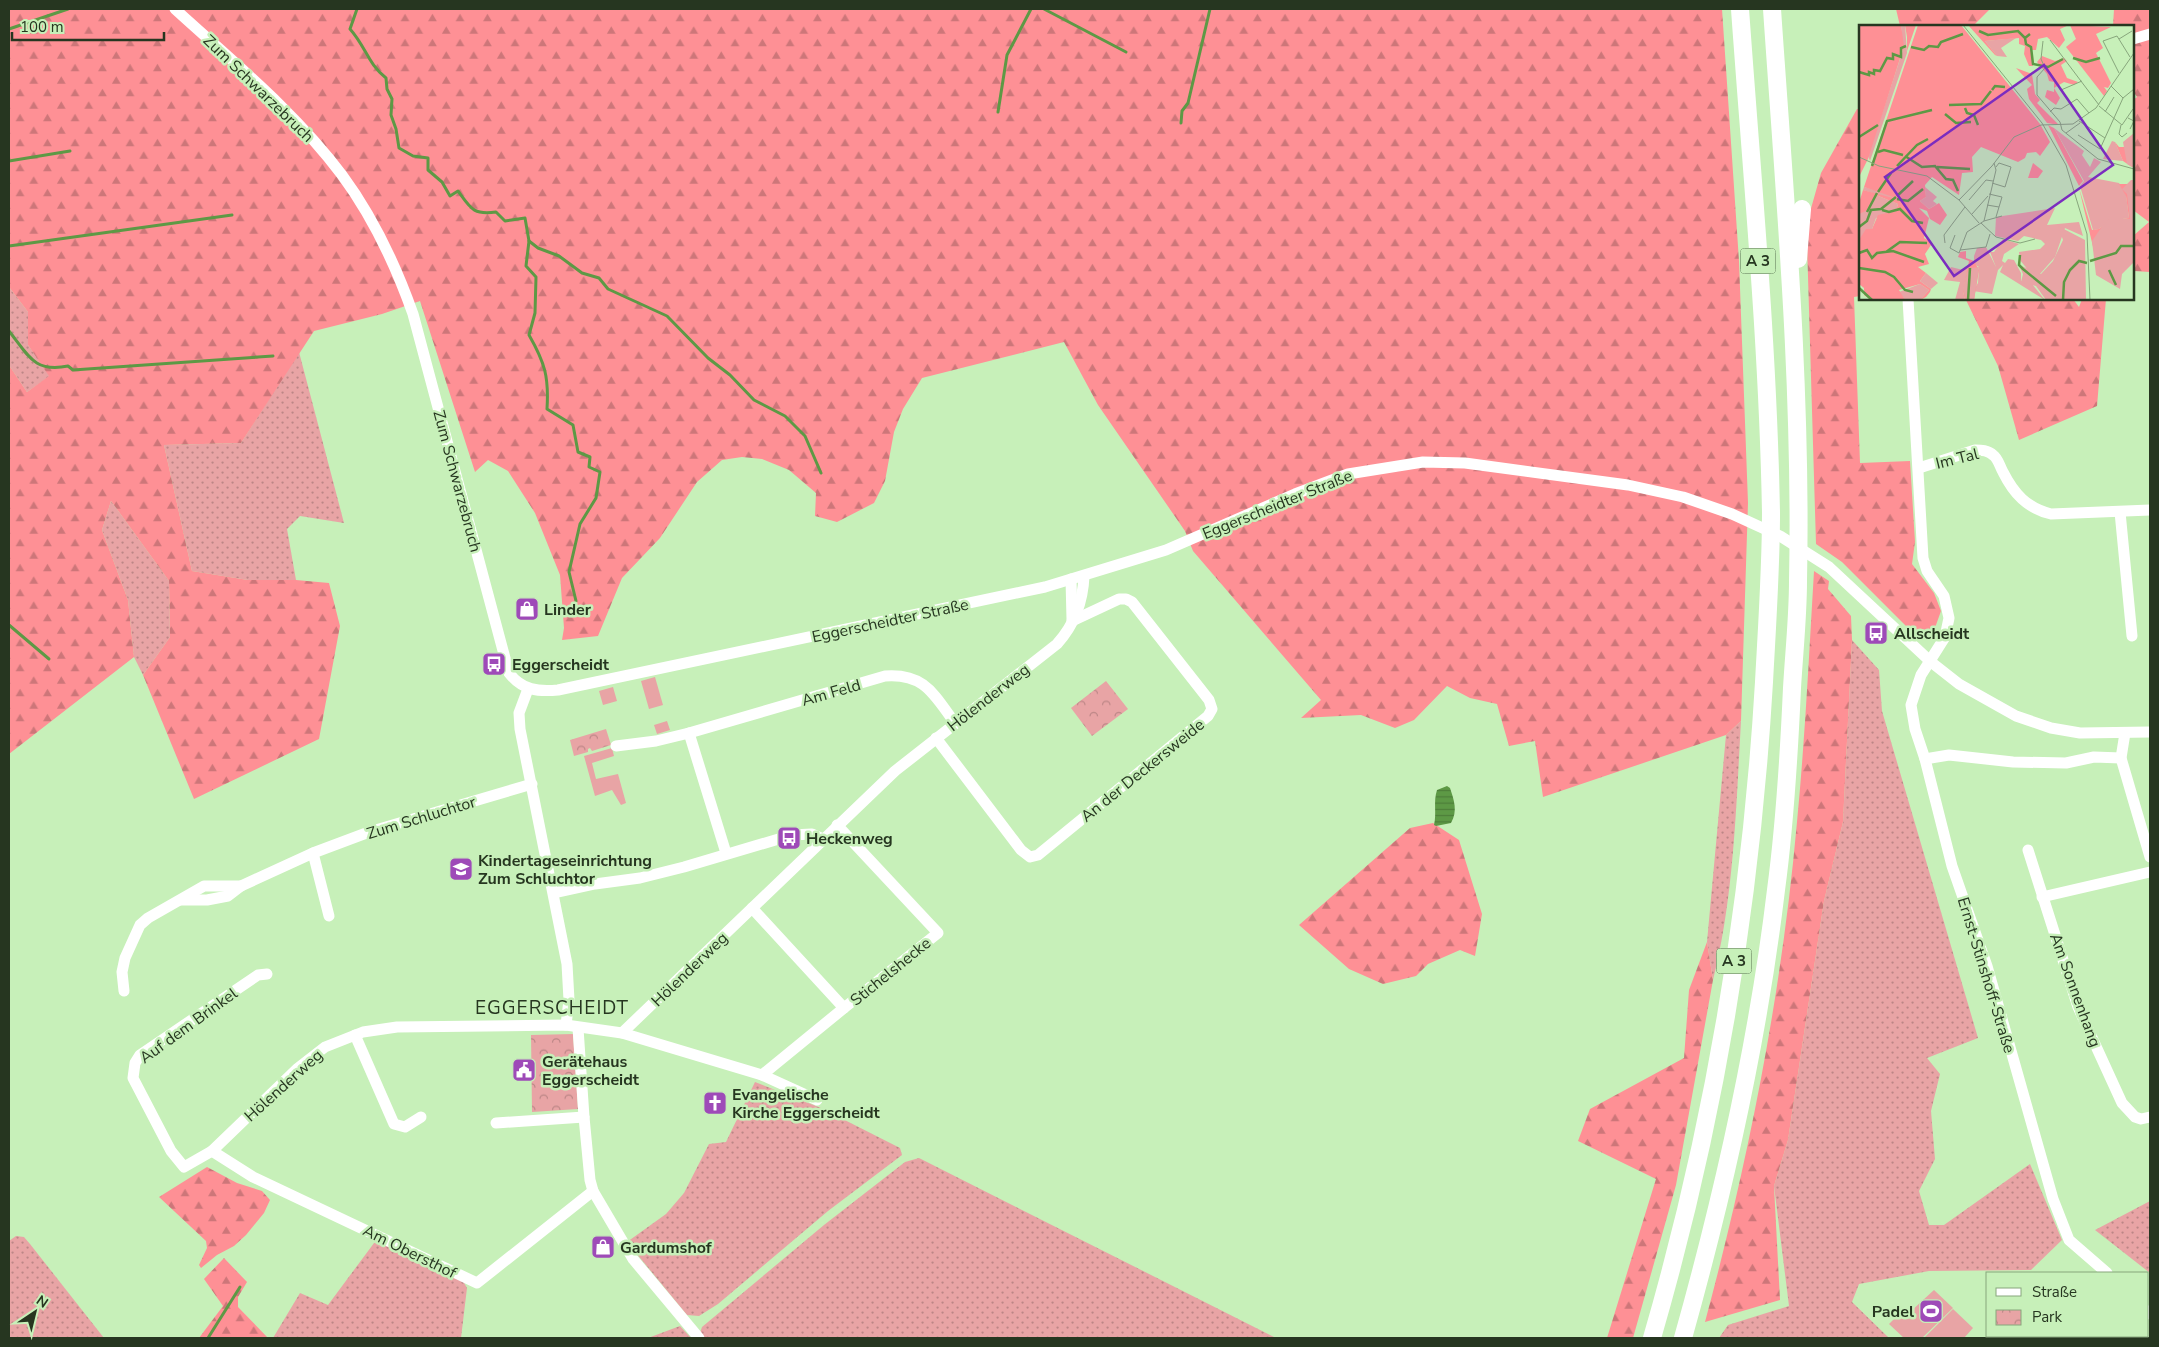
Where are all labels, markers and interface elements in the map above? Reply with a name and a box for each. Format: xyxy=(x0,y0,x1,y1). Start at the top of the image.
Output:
scale bar xyxy=(12,10,165,42)
text: 100 m xyxy=(20,17,64,37)
inset map xyxy=(1859,25,2134,300)
street label: Zum Schwarzebruch xyxy=(198,30,319,147)
road number: A 3 xyxy=(1740,248,1776,274)
street label: Zum Schwarzebruch xyxy=(427,408,487,555)
street label: Im Tal xyxy=(1933,443,1981,475)
street label: Eggerscheidter Straße xyxy=(1199,465,1356,545)
street label: Eggerscheidter Straße xyxy=(810,594,971,648)
shop icon: Linder xyxy=(514,596,540,622)
place label: Linder xyxy=(544,599,592,621)
bus stop icon: Allscheidt xyxy=(1863,620,1889,646)
place label: Allscheidt xyxy=(1894,623,1970,645)
bus stop icon: Eggerscheidt xyxy=(481,651,507,677)
place label: Eggerscheidt xyxy=(512,654,610,676)
street label: Hölenderweg xyxy=(943,659,1034,737)
street label: Am Feld xyxy=(799,674,863,712)
street label: An der Deckersweide xyxy=(1076,714,1209,828)
street label: Zum Schluchtor xyxy=(364,791,479,845)
bus stop icon: Heckenweg xyxy=(776,825,802,851)
place label: Heckenweg xyxy=(806,828,893,850)
place label: Kindertageseinrichtung Zum Schluchtor xyxy=(478,850,652,890)
school or university icon: Kindertageseinrichtung Zum Schluchtor xyxy=(448,856,474,882)
street label: Ernst-Stinshoff-Straße xyxy=(1952,895,2020,1056)
street label: Hölenderweg xyxy=(647,928,733,1012)
street label: Am Sonnenhang xyxy=(2044,930,2106,1051)
street label: Stichelshecke xyxy=(846,932,936,1011)
road number: A 3 xyxy=(1716,948,1752,974)
street label: Auf dem Brinkel xyxy=(135,983,242,1069)
district label: EGGERSCHEIDT xyxy=(475,995,629,1021)
street label: Hölenderweg xyxy=(240,1045,328,1127)
place label: Gerätehaus Eggerscheidt xyxy=(542,1051,640,1091)
public building icon: Gerätehaus Eggerscheidt xyxy=(511,1057,537,1083)
place label: Evangelische Kirche Eggerscheidt xyxy=(732,1084,881,1124)
church icon: Evangelische Kirche Eggerscheidt xyxy=(702,1090,728,1116)
street label: Am Obersthof xyxy=(359,1220,461,1284)
shop icon: Gardumshof xyxy=(590,1234,616,1260)
place label: Gardumshof xyxy=(620,1237,713,1259)
legend xyxy=(1986,1272,2149,1337)
text: Straße xyxy=(2032,1282,2077,1302)
north arrow xyxy=(10,1287,60,1337)
text: N xyxy=(32,1291,52,1313)
sports icon: Padel xyxy=(1918,1298,1944,1324)
place label: Padel xyxy=(1872,1301,1914,1323)
text: Park xyxy=(2032,1307,2062,1327)

